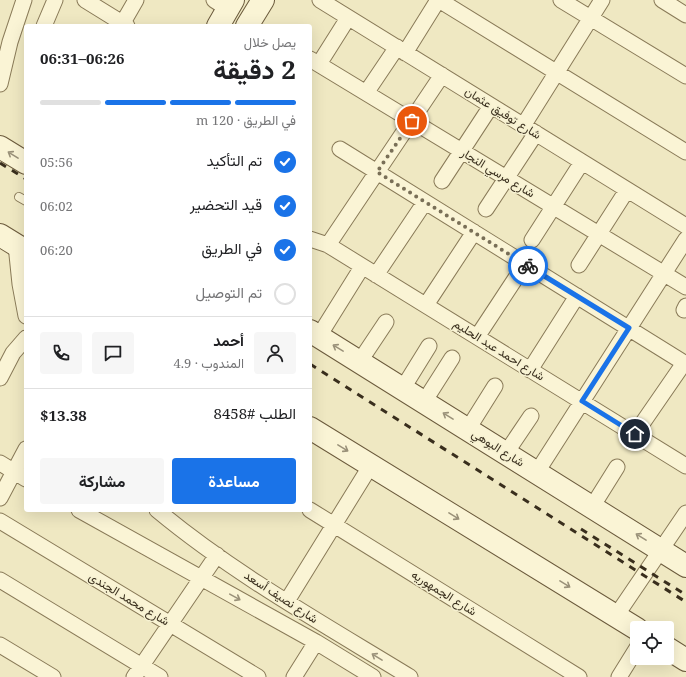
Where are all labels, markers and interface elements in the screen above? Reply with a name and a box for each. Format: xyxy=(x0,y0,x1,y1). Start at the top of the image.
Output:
text: يصل خلال xyxy=(244,33,296,51)
text: 06:26–06:31 xyxy=(40,48,124,68)
text: 2 دقيقة xyxy=(213,51,296,87)
street label: شارع توفيق عثمان xyxy=(461,82,545,144)
pin xyxy=(395,104,429,138)
icon: bag xyxy=(401,110,423,132)
text: في الطريق · 120 m xyxy=(196,111,296,129)
street label: شارع مرسي النجار xyxy=(456,143,538,203)
one-way arrow xyxy=(7,150,19,158)
text: تم التأكيد xyxy=(206,150,262,170)
icon: check xyxy=(274,151,296,173)
text: 05:56 xyxy=(40,153,73,171)
text: قيد التحضير xyxy=(190,194,262,214)
icon: check xyxy=(274,195,296,217)
text: 06:02 xyxy=(40,197,73,215)
text: في الطريق xyxy=(202,238,262,258)
icon: check xyxy=(274,239,296,261)
text: 06:20 xyxy=(40,241,73,259)
courier xyxy=(508,246,548,286)
icon: bike xyxy=(517,255,539,277)
text: تم التوصيل xyxy=(196,282,262,302)
street label: شارع احمد عبد الحليم xyxy=(450,315,548,385)
text: أحمد xyxy=(213,330,244,350)
button: phone xyxy=(40,332,82,374)
button: chat xyxy=(92,332,134,374)
button: person xyxy=(254,332,296,374)
one-way arrow xyxy=(332,343,344,351)
text: المندوب · 4.9 xyxy=(174,354,244,372)
text: الطلب #8458 xyxy=(214,403,296,423)
text: $13.38 xyxy=(40,405,87,425)
one-way arrow xyxy=(442,412,454,420)
pin xyxy=(618,417,652,451)
icon: home xyxy=(624,423,646,445)
street label: شارع البوهي xyxy=(468,425,528,472)
one-way arrow xyxy=(337,444,348,452)
button: مشاركة xyxy=(40,458,164,504)
button: مساعدة xyxy=(172,458,296,504)
one-way arrow xyxy=(448,512,459,520)
one-way arrow xyxy=(635,533,647,541)
street label: شارع نصيف أسعد xyxy=(240,566,322,628)
street label: شارع الجمهوريه xyxy=(408,566,480,620)
street label: شارع محمد الجندى xyxy=(85,568,173,630)
one-way arrow xyxy=(559,581,571,589)
one-way arrow xyxy=(229,594,241,602)
map controls xyxy=(630,621,674,665)
button: locate xyxy=(630,621,674,665)
one-way arrow xyxy=(371,652,383,660)

